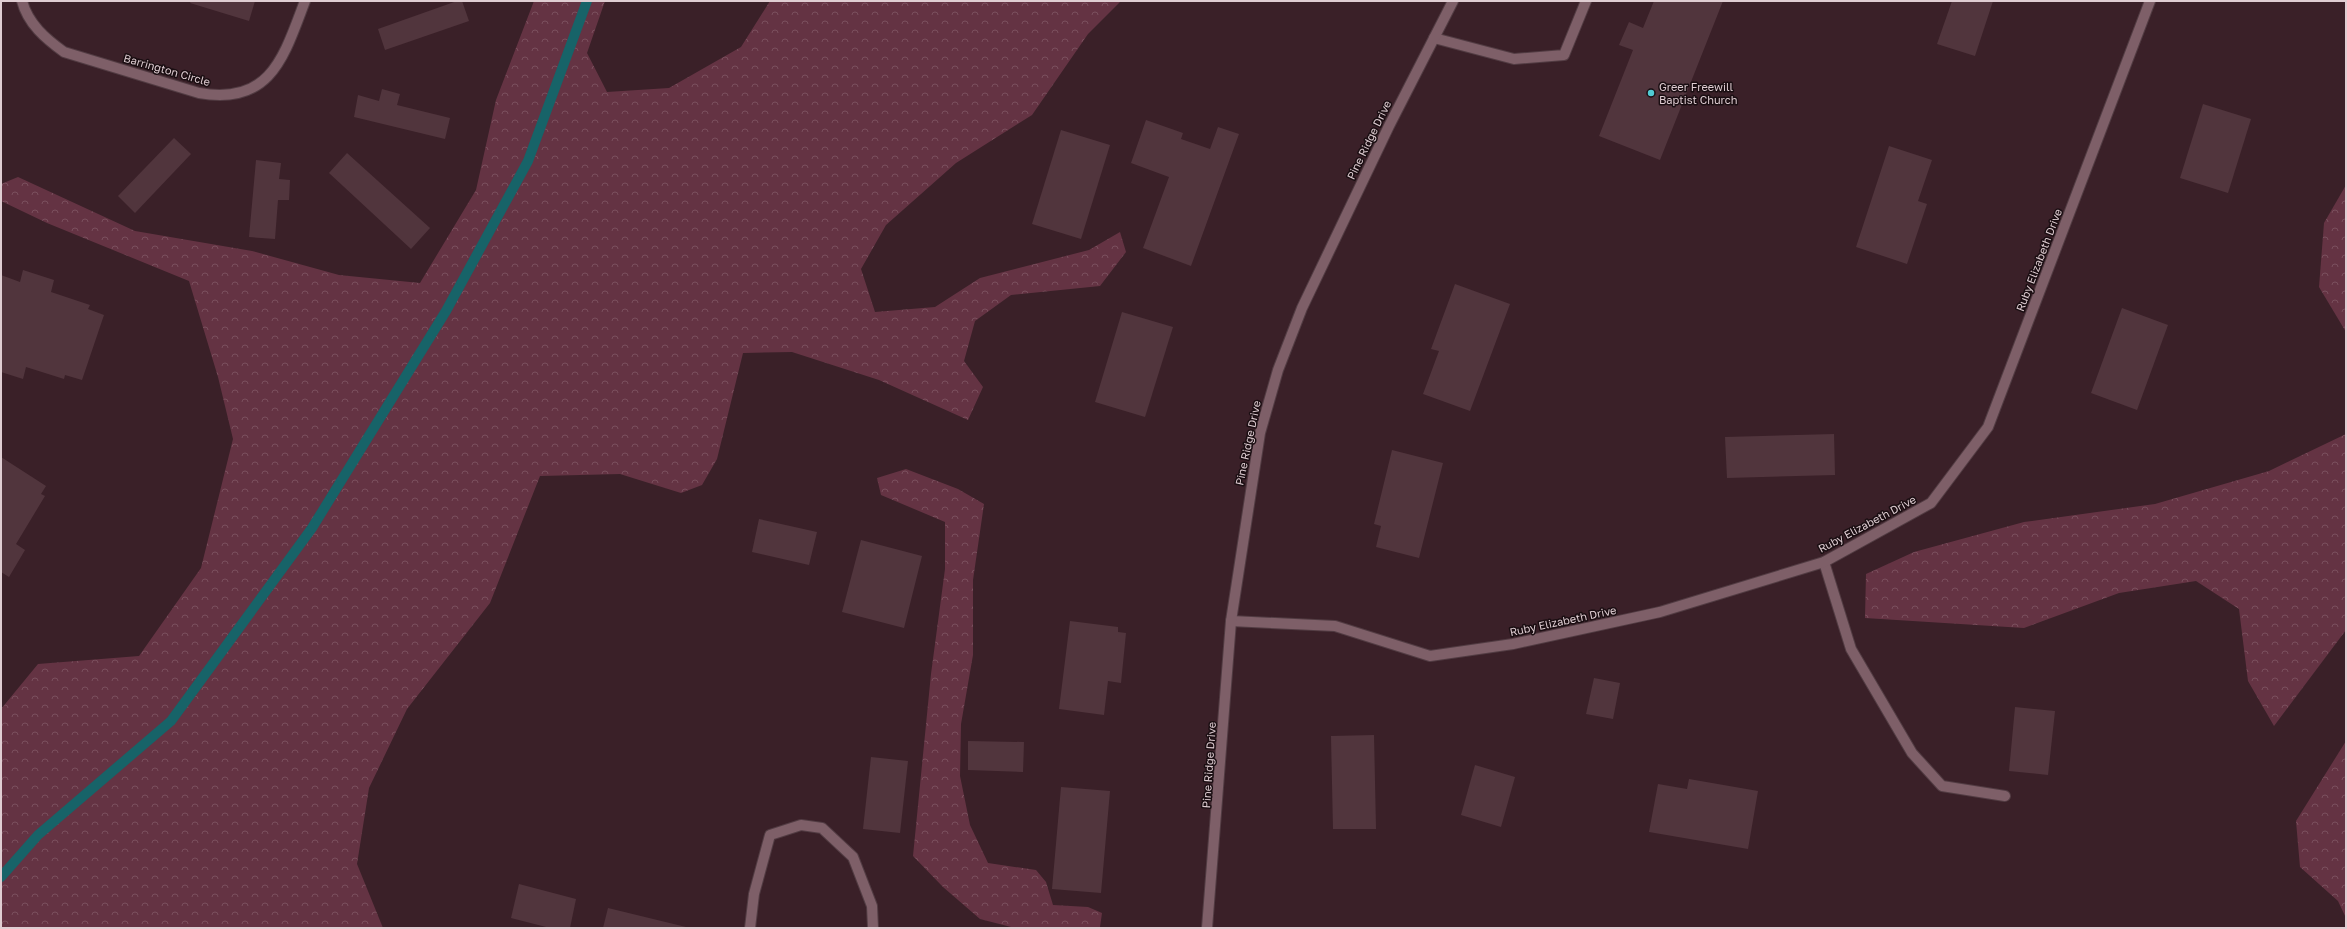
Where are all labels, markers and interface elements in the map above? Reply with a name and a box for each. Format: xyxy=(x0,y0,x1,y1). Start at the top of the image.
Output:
street label: Barrington Circle xyxy=(122,51,212,88)
place label: Greer Freewill Baptist Church xyxy=(1659,80,1738,106)
marker: Greer Freewill Baptist Church xyxy=(1646,88,1656,98)
street label: Pine Ridge Drive xyxy=(1344,98,1393,181)
street label: Ruby Elizabeth Drive xyxy=(2013,207,2064,313)
street label: Pine Ridge Drive xyxy=(1232,399,1263,487)
street label: Ruby Elizabeth Drive xyxy=(1816,492,1918,555)
street label: Ruby Elizabeth Drive xyxy=(1508,603,1617,638)
street label: Pine Ridge Drive xyxy=(1199,721,1218,809)

